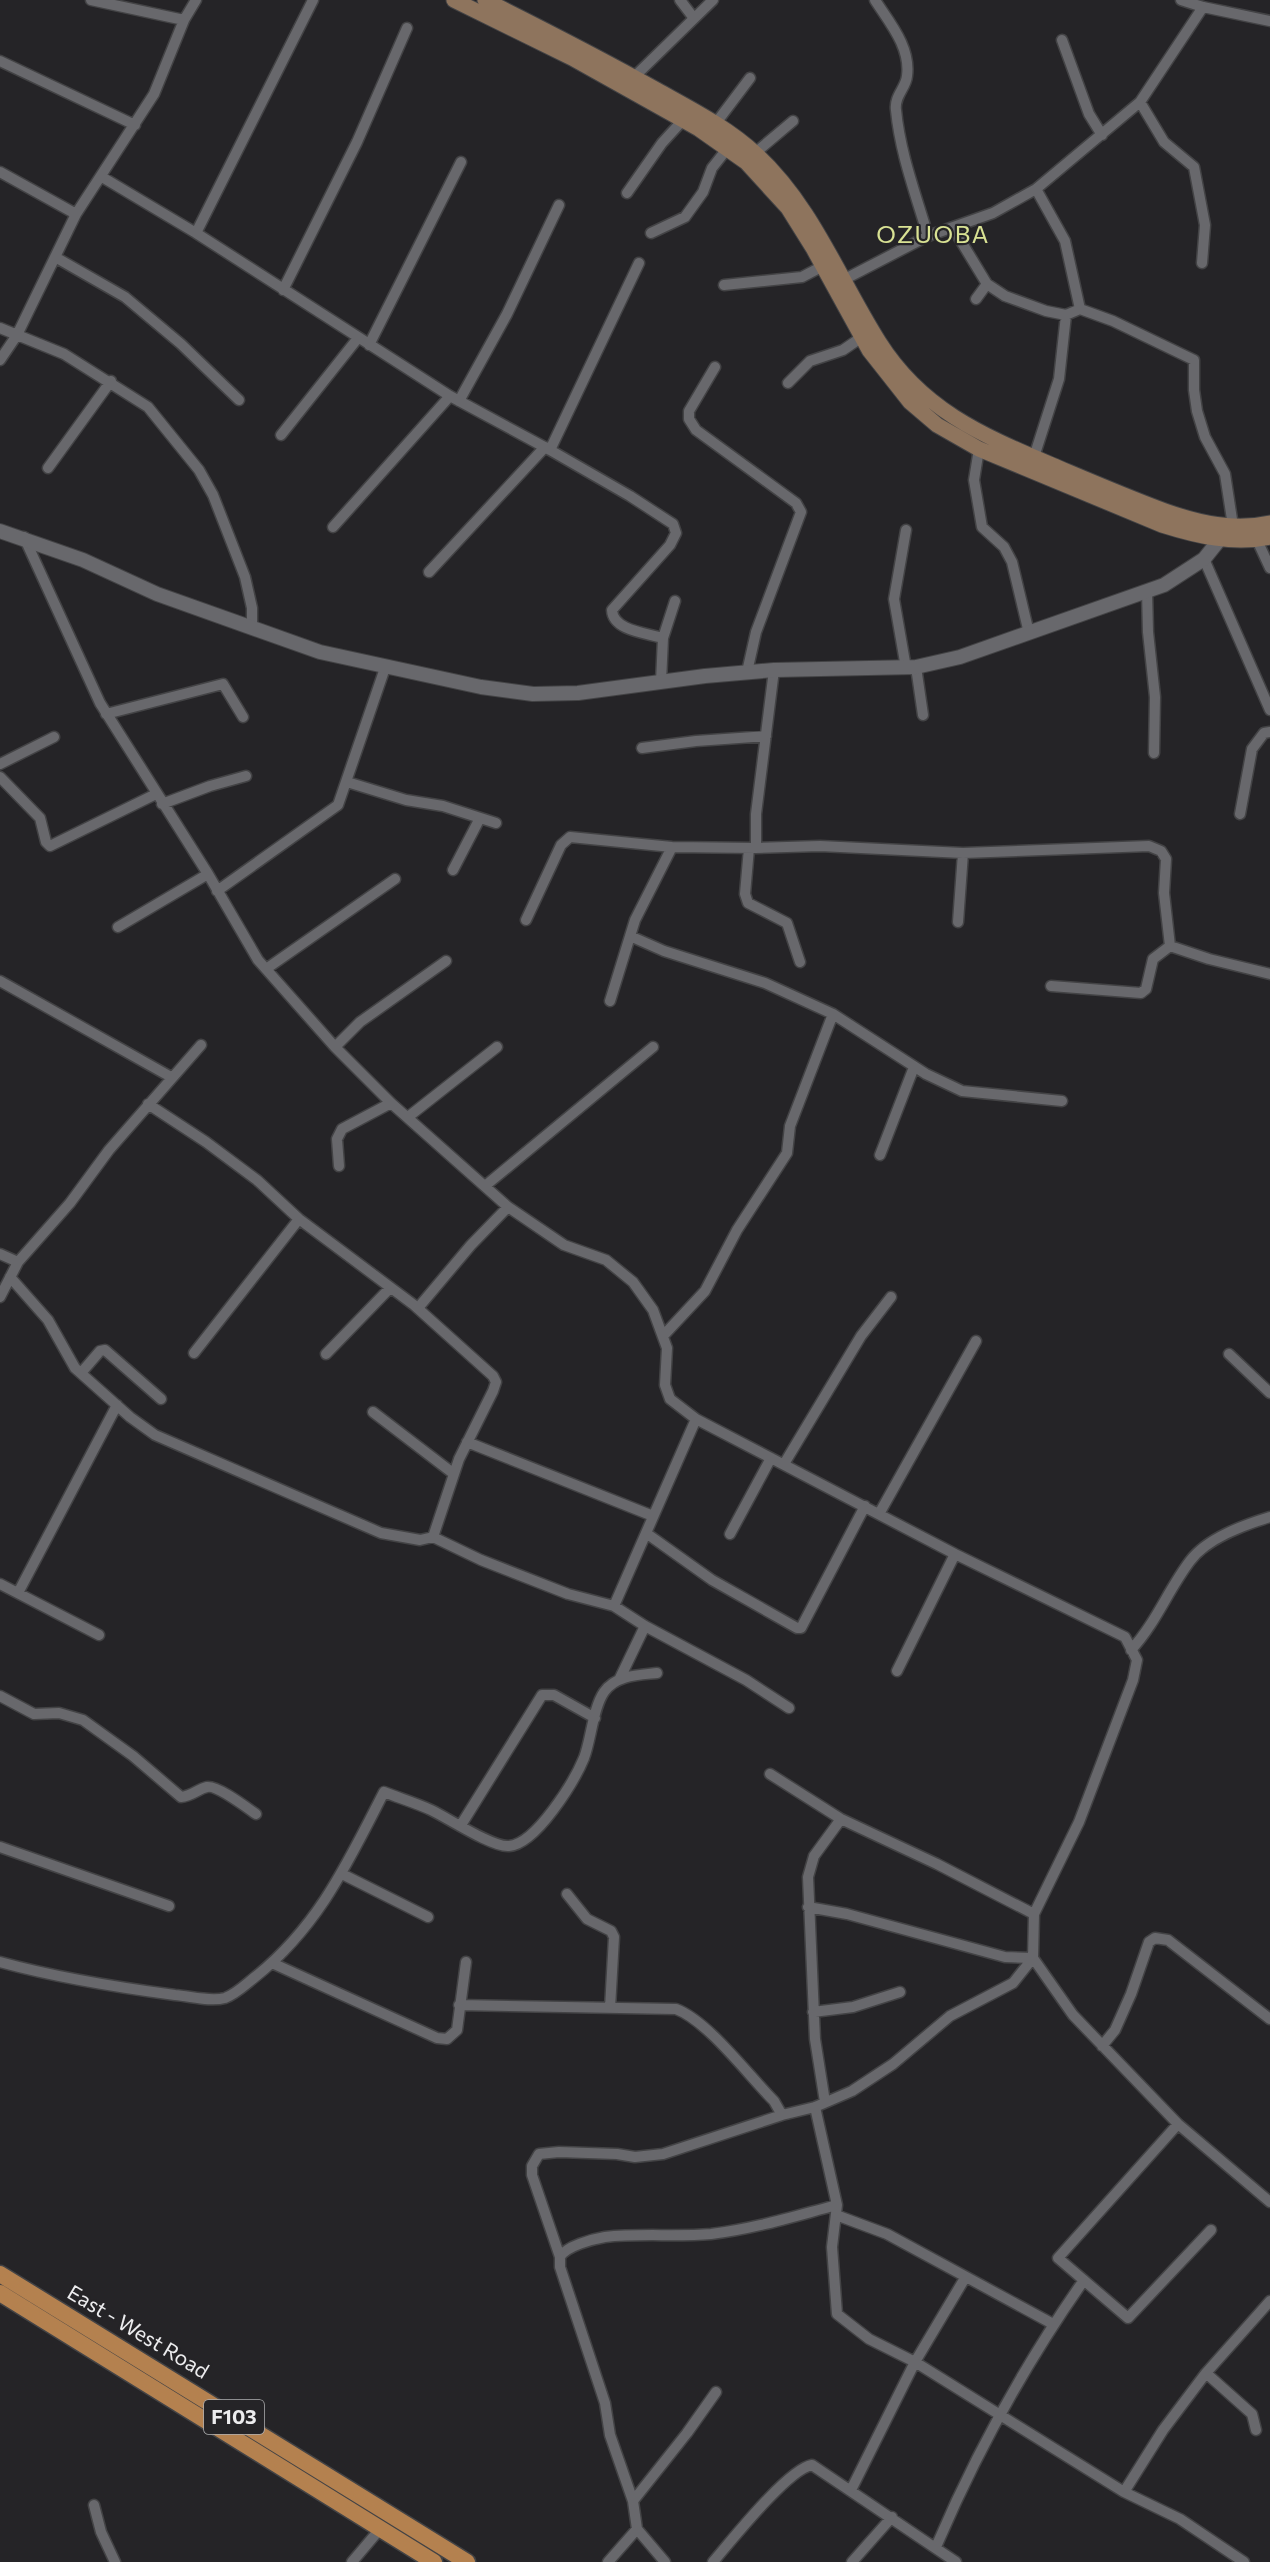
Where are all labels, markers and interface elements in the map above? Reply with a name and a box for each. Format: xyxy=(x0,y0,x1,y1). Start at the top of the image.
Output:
district label: OZUOBA xyxy=(876,219,990,248)
street label: East - West Road xyxy=(63,2279,214,2383)
road number: F103 xyxy=(204,2400,264,2434)

